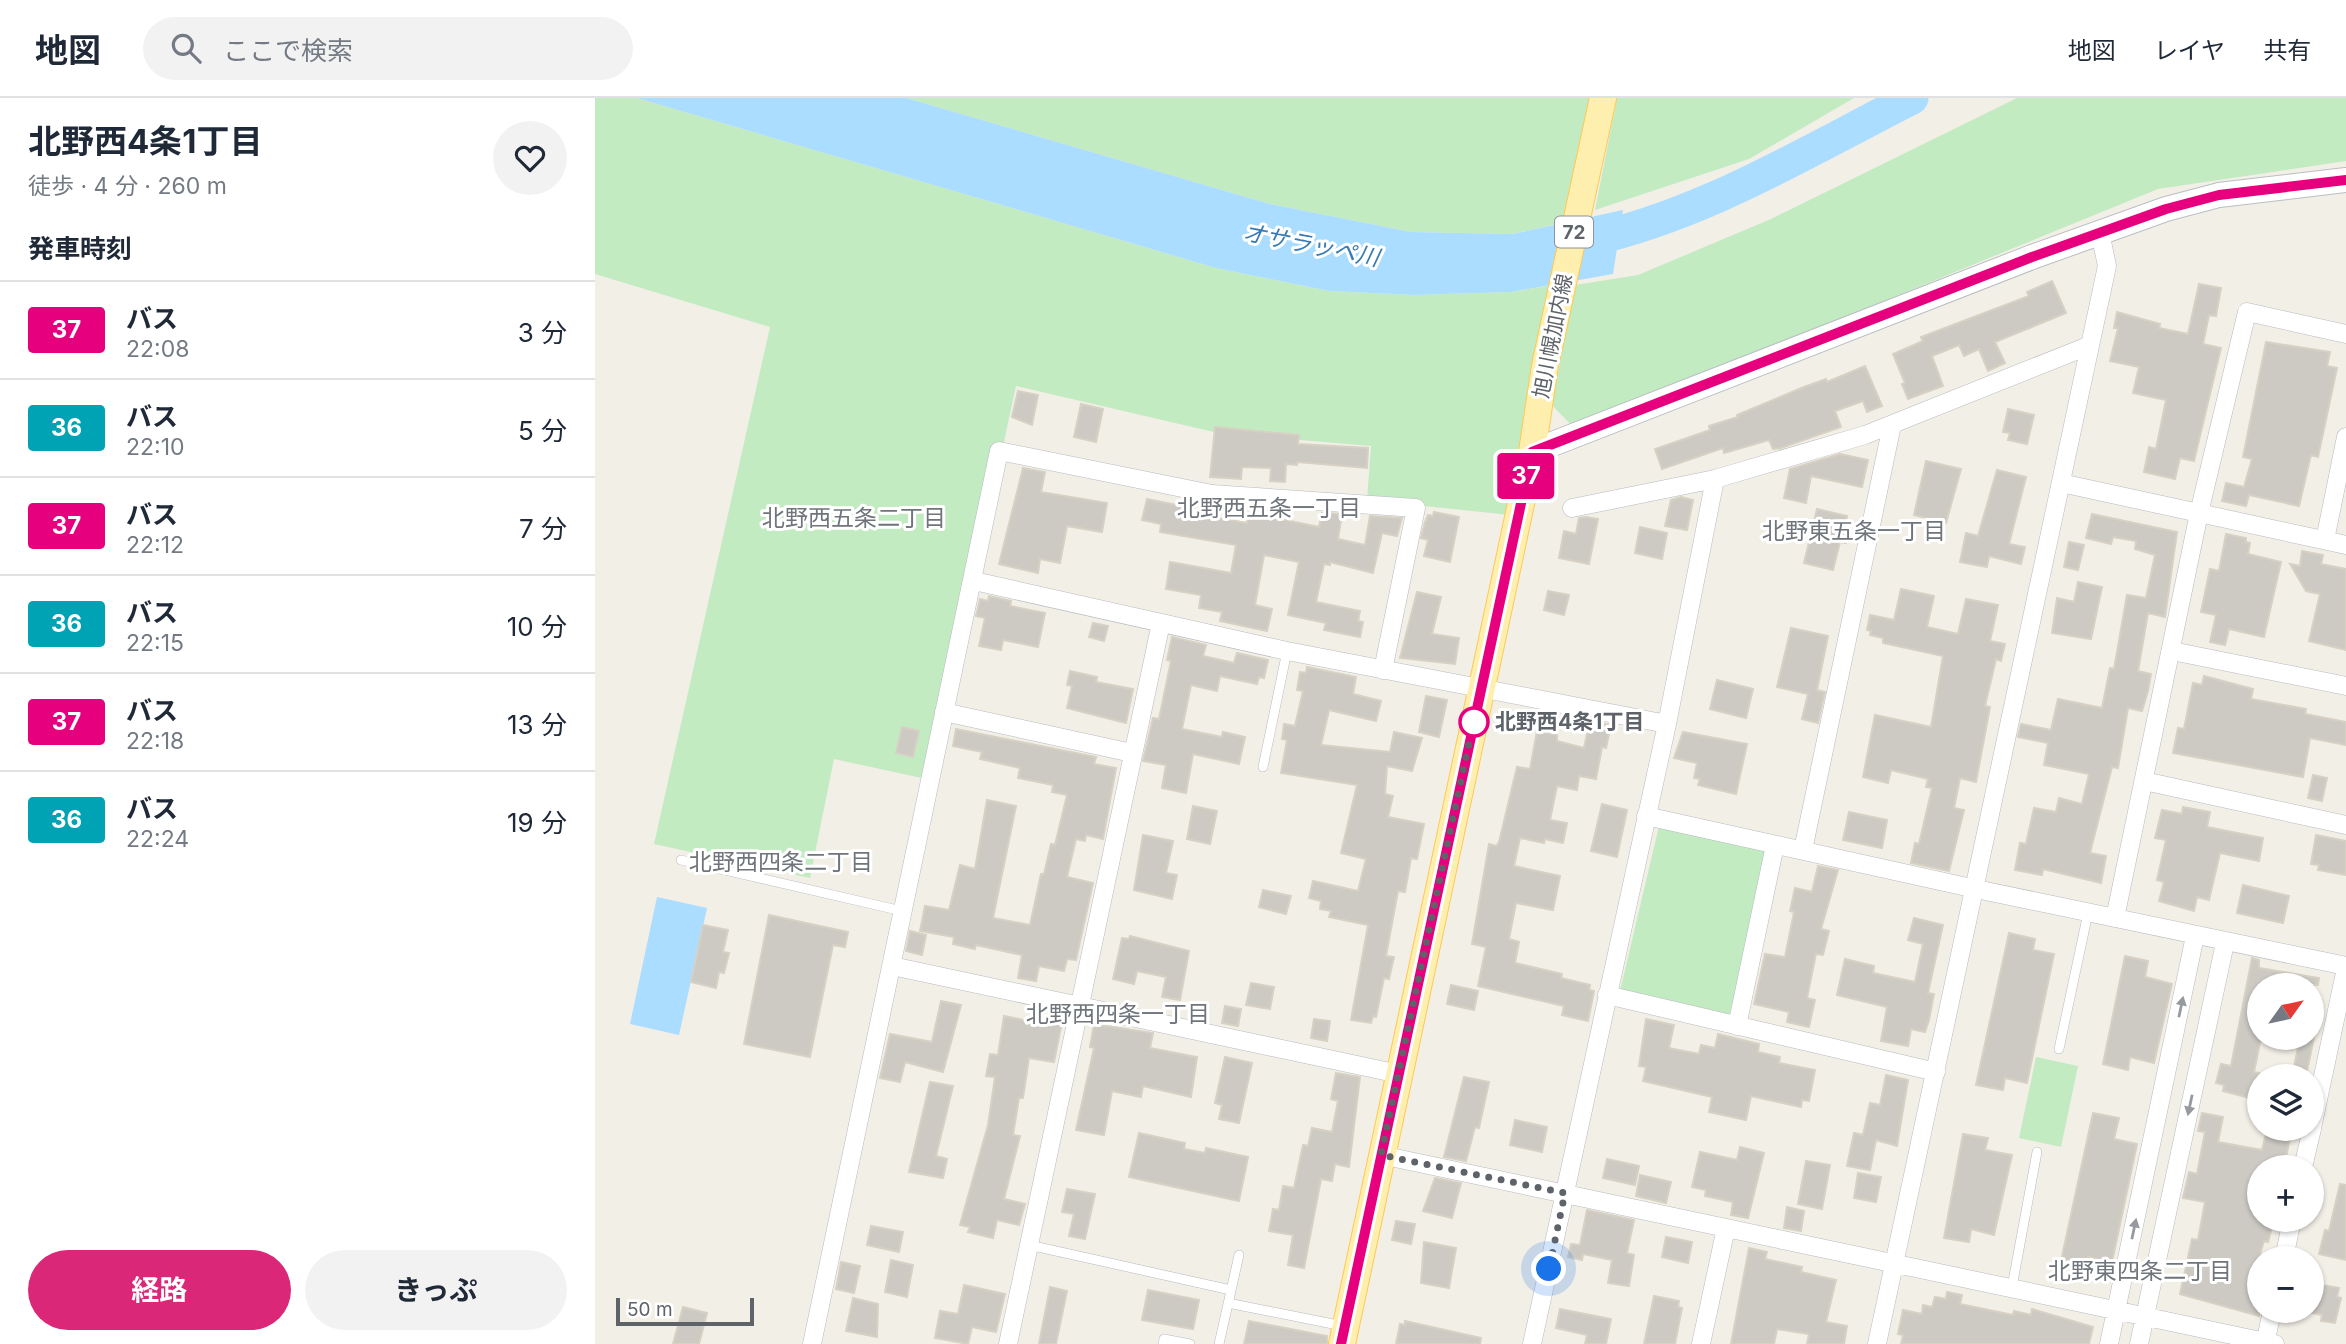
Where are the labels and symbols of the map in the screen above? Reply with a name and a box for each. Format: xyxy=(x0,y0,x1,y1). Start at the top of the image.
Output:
road number: 72 xyxy=(1555,216,1593,248)
water label: オサラッペ川 xyxy=(1241,218,1384,272)
street label: 旭川幌加内線 xyxy=(1528,272,1577,400)
line badge: 37 xyxy=(1495,453,1557,499)
district label: 北野西五条一丁目 xyxy=(1177,494,1361,522)
district label: 北野西五条二丁目 xyxy=(762,504,946,532)
district label: 北野東五条一丁目 xyxy=(1762,517,1946,545)
marker: 北野西4条1丁目 xyxy=(1459,707,1489,737)
place label: 北野西4条1丁目 xyxy=(1495,709,1644,734)
district label: 北野西四条二丁目 xyxy=(689,848,873,876)
north arrow xyxy=(2247,973,2324,1050)
one-way arrow xyxy=(2175,996,2186,1018)
district label: 北野西四条一丁目 xyxy=(1026,1000,1210,1028)
one-way arrow xyxy=(2185,1094,2196,1116)
one-way arrow xyxy=(2128,1218,2139,1240)
your location xyxy=(1531,1251,1566,1286)
district label: 北野東四条二丁目 xyxy=(2048,1257,2232,1285)
scale bar xyxy=(616,1295,754,1327)

